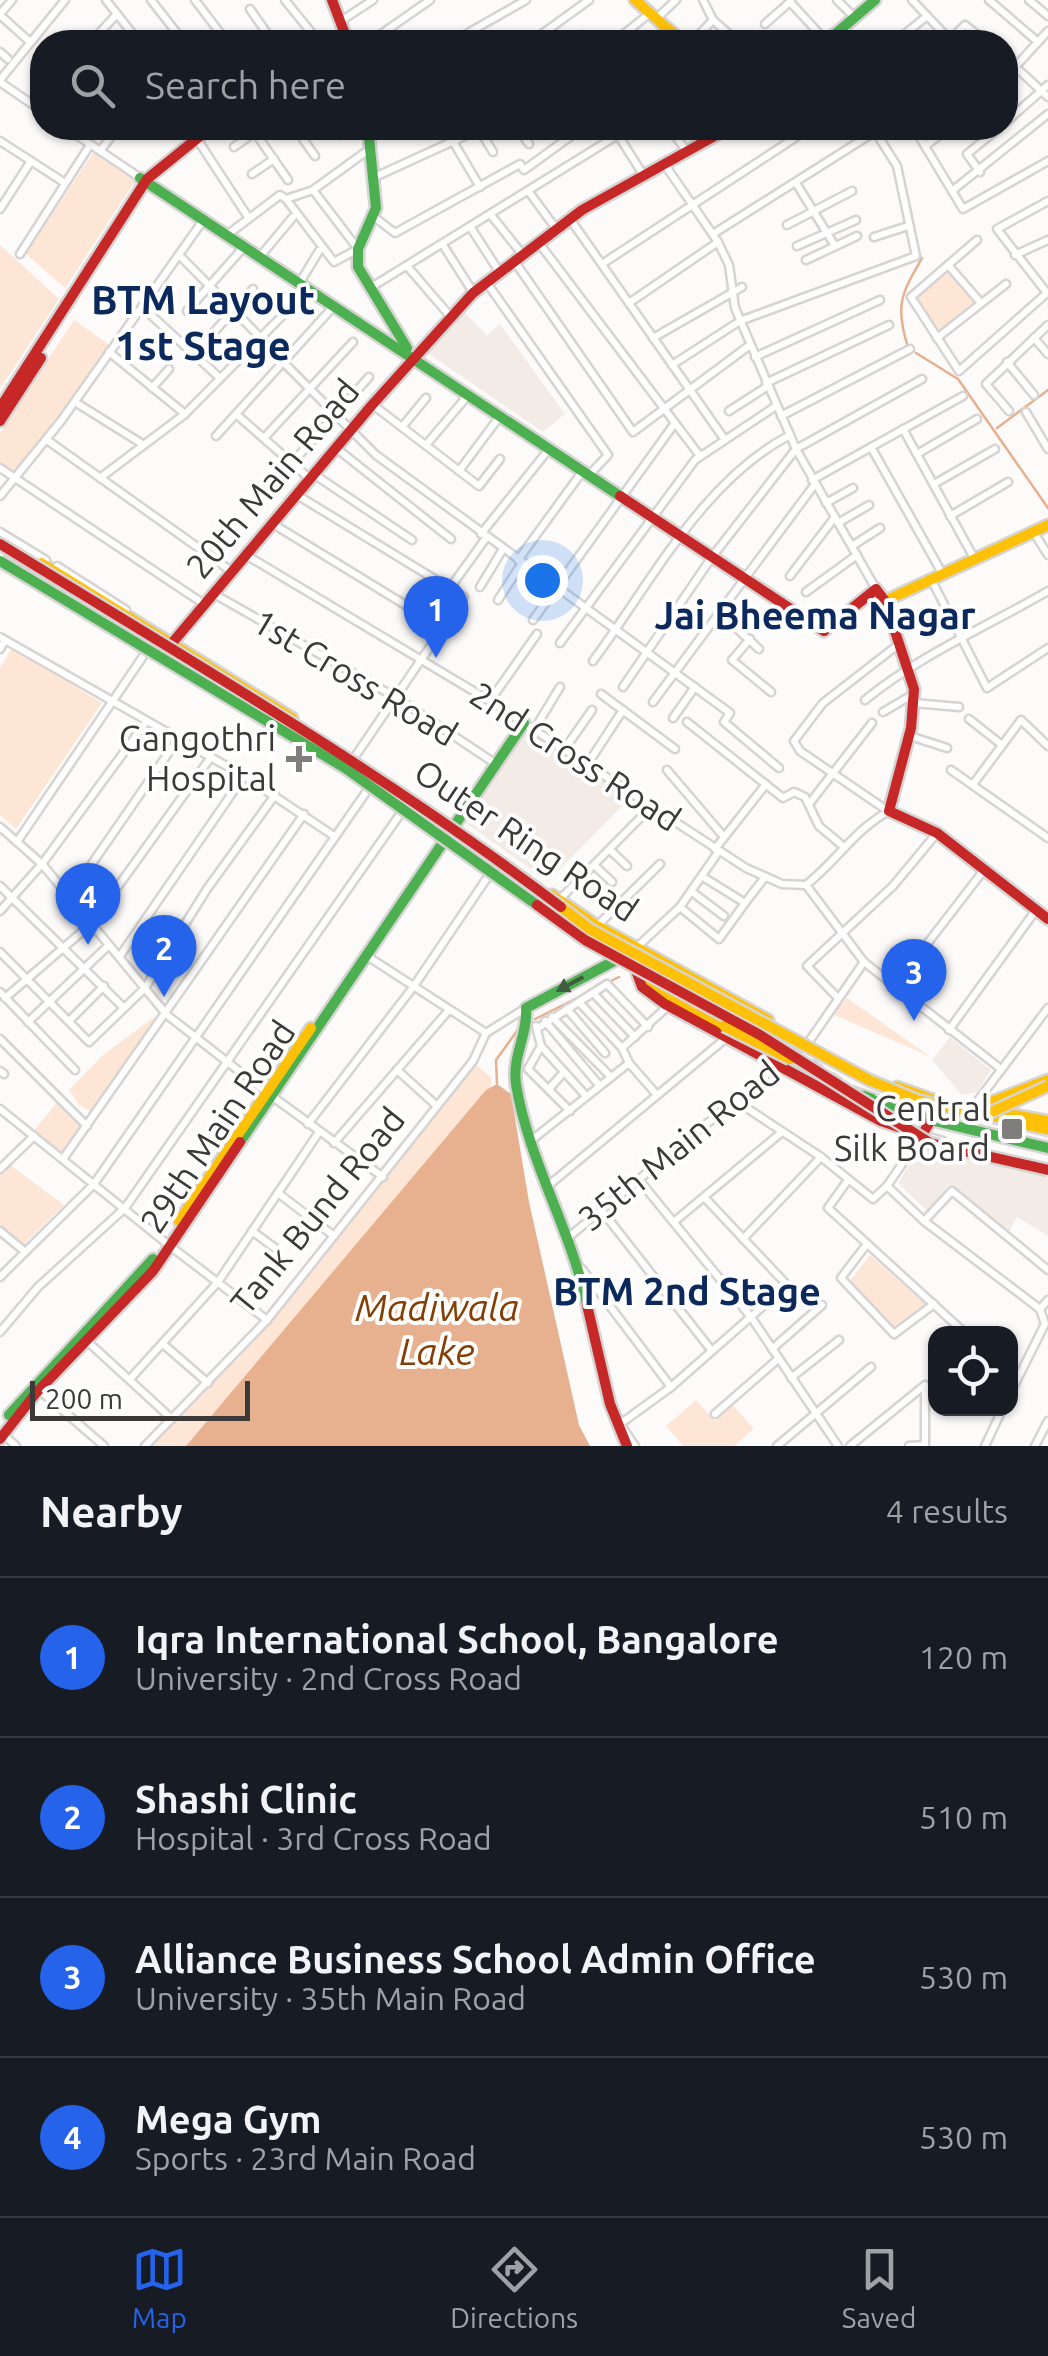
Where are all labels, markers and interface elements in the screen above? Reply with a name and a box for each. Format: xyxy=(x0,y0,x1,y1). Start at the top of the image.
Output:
search box xyxy=(30,30,1018,140)
icon: search xyxy=(65,58,120,113)
text: Search here xyxy=(145,64,346,106)
district label: BTM Layout 1st Stage xyxy=(91,277,315,368)
street label: 20th Main Road xyxy=(178,371,367,586)
your location xyxy=(517,555,568,606)
pin: 1 xyxy=(404,576,468,658)
district label: Jai Bheema Nagar xyxy=(654,594,976,636)
street label: 1st Cross Road xyxy=(245,601,465,755)
street label: 2nd Cross Road xyxy=(463,673,688,839)
place label: Gangothri Hospital xyxy=(119,718,276,798)
marker: Gangothri Hospital xyxy=(286,746,312,772)
street label: Outer Ring Road xyxy=(407,751,646,930)
pin: 4 xyxy=(56,862,120,945)
pin: 2 xyxy=(132,914,196,997)
pin: 3 xyxy=(882,938,946,1021)
one-way arrow xyxy=(555,975,584,992)
street label: 29th Main Road xyxy=(132,1013,303,1240)
street label: 35th Main Road xyxy=(570,1052,787,1238)
place label: Central Silk Board xyxy=(834,1088,990,1168)
street label: Tank Bund Road xyxy=(222,1099,412,1321)
marker: Central Silk Board xyxy=(999,1116,1025,1142)
district label: BTM 2nd Stage xyxy=(553,1270,821,1312)
water label: Madiwala Lake xyxy=(355,1286,519,1372)
map controls xyxy=(928,1326,1018,1416)
button: locate xyxy=(928,1326,1018,1416)
scale bar xyxy=(30,1376,250,1420)
text: 200 m xyxy=(45,1383,123,1414)
text: Nearby xyxy=(40,1488,183,1535)
text: 4 results xyxy=(886,1493,1008,1529)
text: Iqra International School, Bangalore xyxy=(135,1618,779,1660)
text: 1 xyxy=(63,1639,82,1675)
text: 120 m xyxy=(919,1639,1008,1675)
text: University · 2nd Cross Road xyxy=(135,1660,522,1696)
text: Shashi Clinic xyxy=(135,1778,357,1820)
text: 2 xyxy=(63,1799,82,1835)
text: 510 m xyxy=(919,1799,1008,1835)
text: Hospital · 3rd Cross Road xyxy=(135,1820,492,1856)
text: Alliance Business School Admin Office xyxy=(135,1938,816,1980)
text: 3 xyxy=(63,1959,82,1995)
text: 530 m xyxy=(919,1959,1008,1995)
text: University · 35th Main Road xyxy=(135,1980,526,2016)
text: Mega Gym xyxy=(135,2098,322,2140)
text: 4 xyxy=(63,2119,82,2155)
text: 530 m xyxy=(919,2119,1008,2155)
text: Sports · 23rd Main Road xyxy=(135,2140,476,2176)
tab: Map xyxy=(132,2242,187,2333)
tab: Directions xyxy=(450,2242,578,2333)
tab: Saved xyxy=(842,2242,916,2333)

